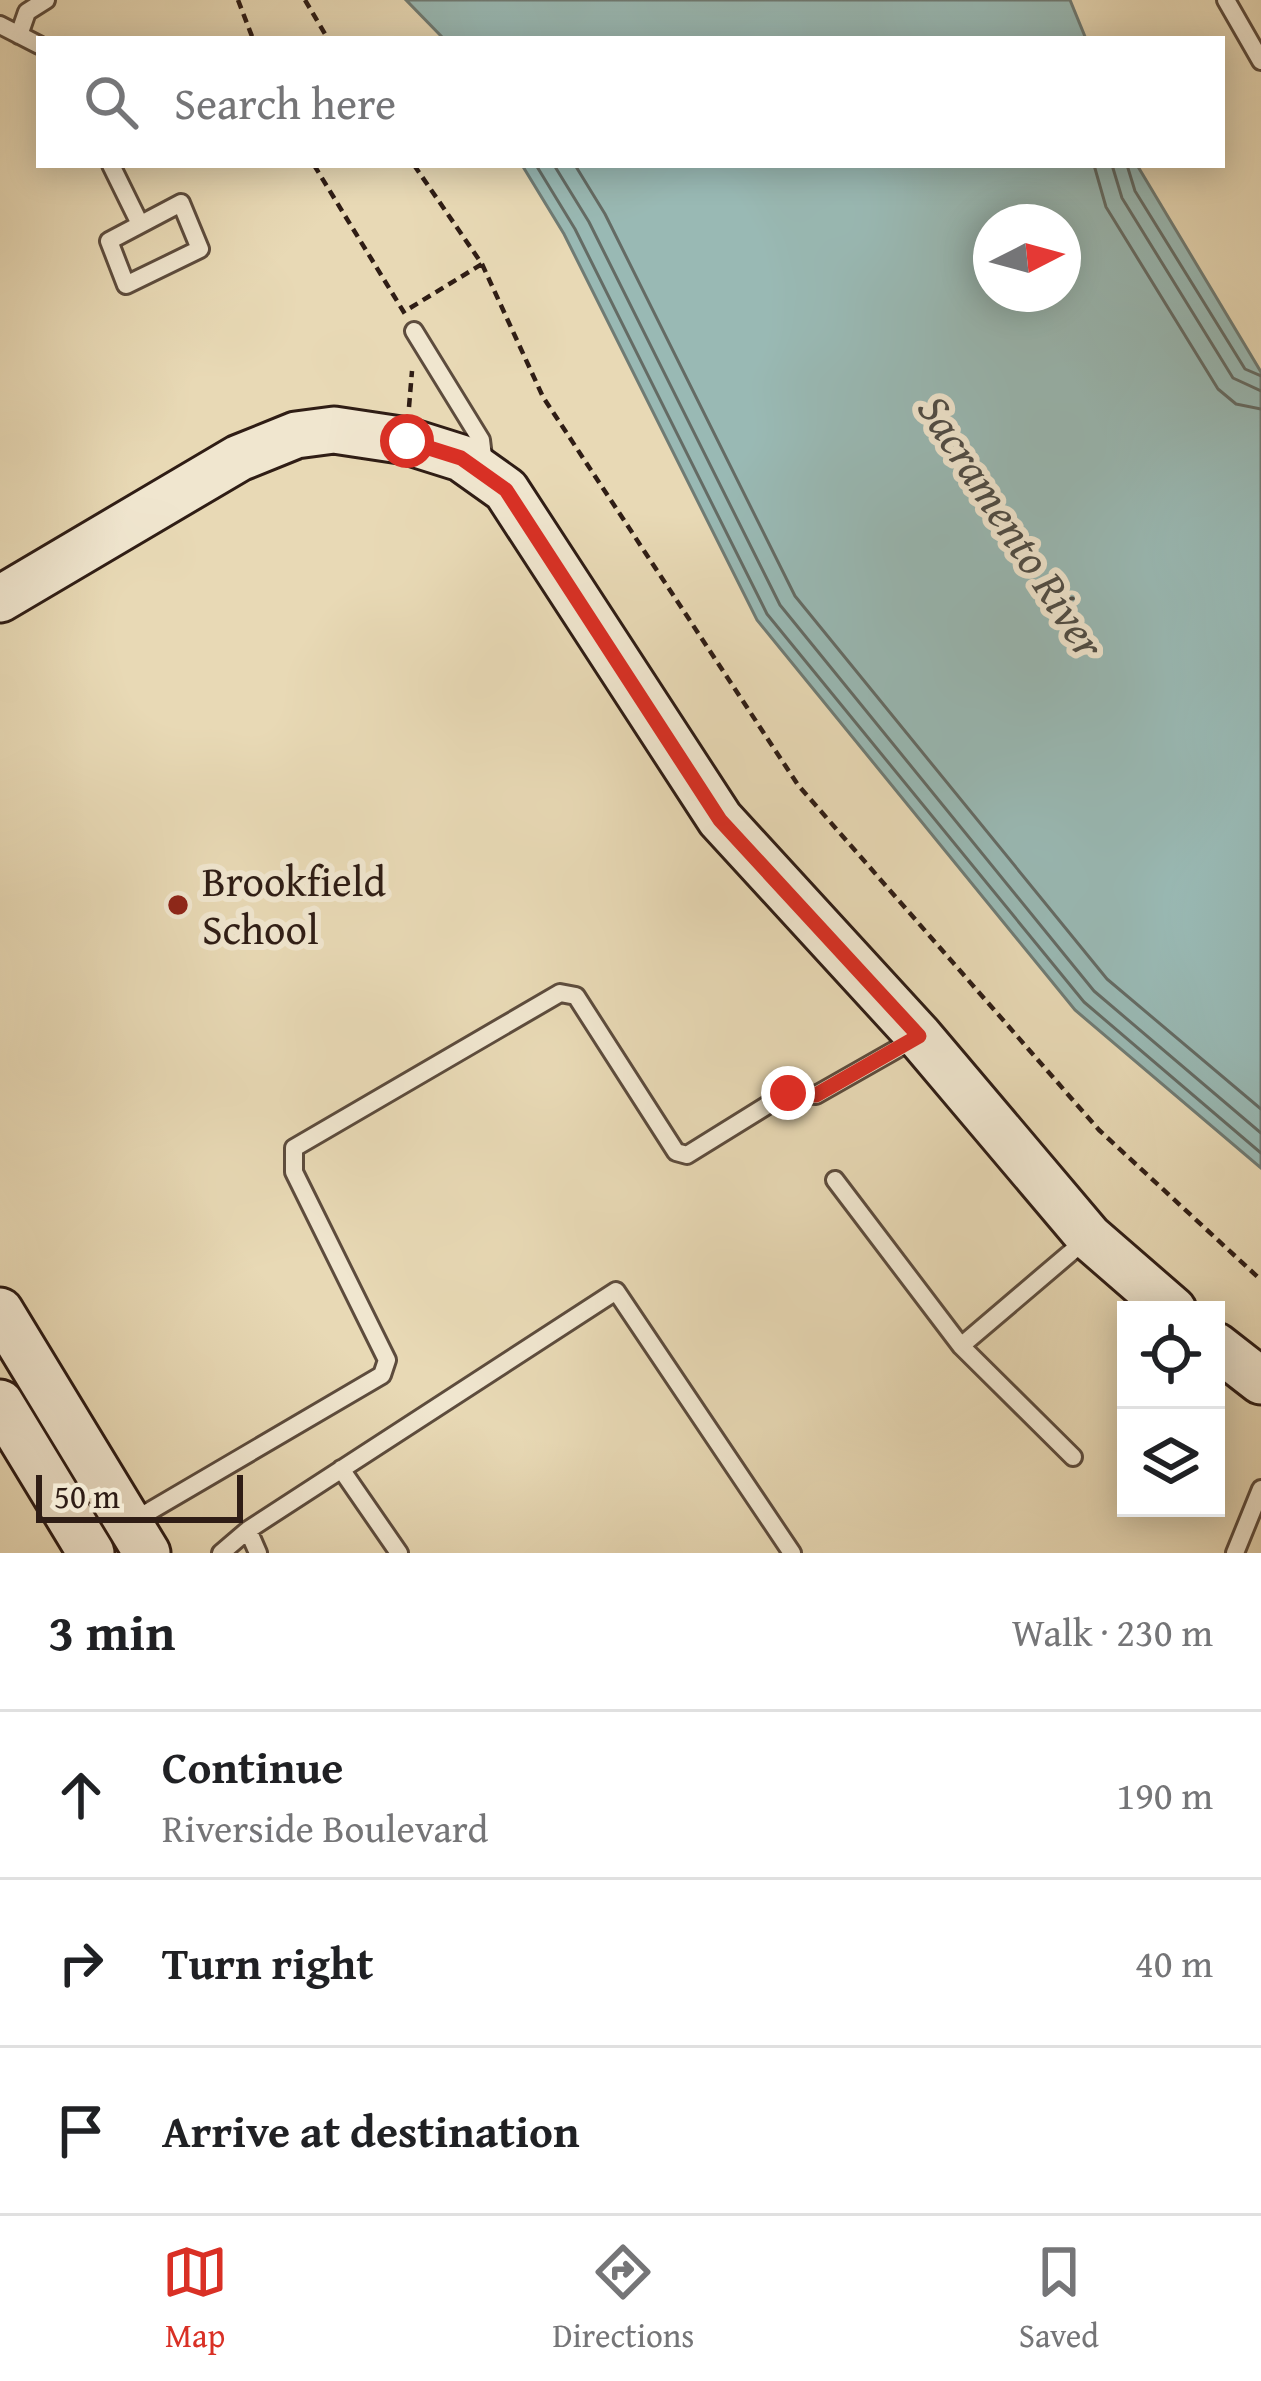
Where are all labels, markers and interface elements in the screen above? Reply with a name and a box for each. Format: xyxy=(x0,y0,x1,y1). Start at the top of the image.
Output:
search box xyxy=(36,36,1225,168)
icon: search xyxy=(78,69,144,135)
text: Search here xyxy=(174,70,396,135)
north arrow xyxy=(973,204,1081,312)
water label: Sacramento River xyxy=(903,381,1123,671)
route start xyxy=(380,414,434,468)
place label: Brookfield School xyxy=(202,850,386,959)
marker: Brookfield School xyxy=(165,892,191,918)
route end xyxy=(761,1066,815,1120)
map controls xyxy=(1117,1301,1225,1517)
button: locate xyxy=(1117,1301,1225,1409)
button: layers xyxy=(1117,1409,1225,1517)
scale bar xyxy=(36,1469,243,1522)
text: 50 m xyxy=(54,1472,120,1520)
text: 3 min xyxy=(48,1594,175,1669)
text: Walk · 230 m xyxy=(1012,1603,1213,1660)
text: Continue xyxy=(162,1734,343,1799)
icon: ahead xyxy=(48,1762,114,1828)
text: 190 m xyxy=(1116,1766,1213,1823)
text: Riverside Boulevard xyxy=(162,1799,488,1856)
icon: right xyxy=(48,1930,114,1996)
text: Turn right xyxy=(162,1930,374,1995)
text: 40 m xyxy=(1135,1934,1213,1991)
icon: arrive xyxy=(48,2098,114,2164)
text: Arrive at destination xyxy=(162,2098,580,2163)
tab: Map xyxy=(162,2239,228,2359)
tab: Directions xyxy=(553,2239,694,2359)
tab: Saved xyxy=(1019,2239,1099,2359)

